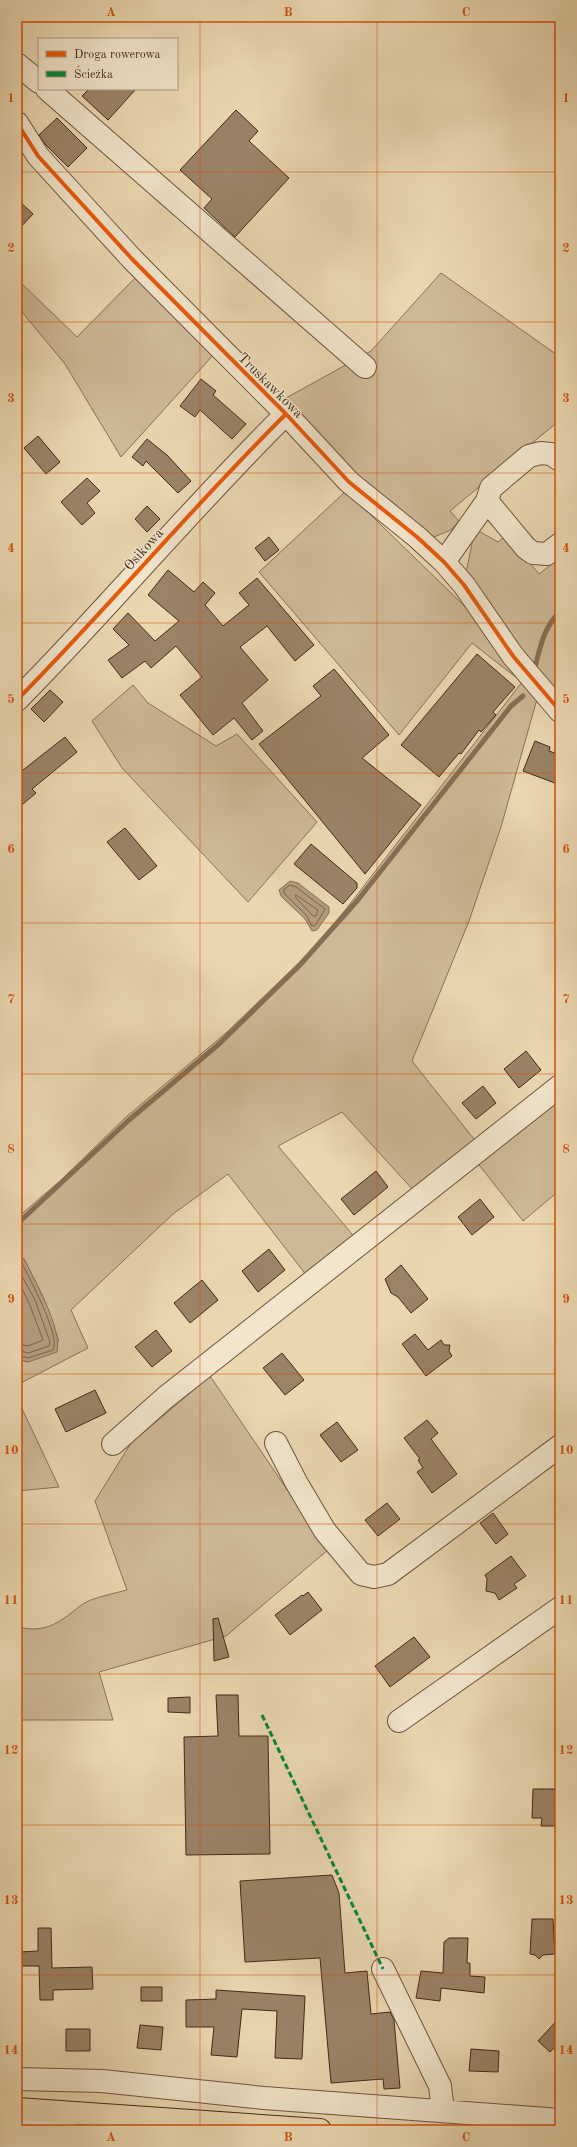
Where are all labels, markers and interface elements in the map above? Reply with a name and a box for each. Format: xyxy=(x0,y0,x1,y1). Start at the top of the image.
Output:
text: A xyxy=(106,6,116,19)
text: B xyxy=(283,6,293,19)
text: C xyxy=(462,6,470,19)
legend xyxy=(38,38,178,90)
text: Droga rowerowa xyxy=(74,49,161,61)
text: Ścieżka xyxy=(74,65,113,81)
text: 1 xyxy=(7,92,15,105)
text: 1 xyxy=(562,92,570,105)
text: 2 xyxy=(7,242,15,255)
text: 2 xyxy=(562,242,570,255)
street label: Truskawkowa xyxy=(235,351,305,421)
text: 3 xyxy=(7,392,15,405)
text: 3 xyxy=(562,392,570,405)
street label: Osikowa xyxy=(121,526,166,573)
text: 4 xyxy=(7,542,15,555)
text: 4 xyxy=(562,542,570,555)
text: 5 xyxy=(7,693,15,706)
text: 5 xyxy=(562,693,570,706)
text: 6 xyxy=(7,843,15,856)
text: 6 xyxy=(562,843,570,856)
text: 7 xyxy=(7,993,15,1006)
text: 7 xyxy=(562,993,570,1006)
text: 8 xyxy=(7,1143,15,1156)
text: 8 xyxy=(562,1143,570,1156)
text: 9 xyxy=(7,1293,15,1306)
text: 9 xyxy=(562,1293,570,1306)
text: 10 xyxy=(3,1444,19,1457)
text: 10 xyxy=(558,1444,574,1457)
text: 11 xyxy=(3,1594,19,1607)
text: 11 xyxy=(558,1594,574,1607)
text: 12 xyxy=(3,1744,19,1757)
text: 12 xyxy=(558,1744,574,1757)
text: 13 xyxy=(3,1894,19,1907)
text: 13 xyxy=(558,1894,574,1907)
text: 14 xyxy=(3,2044,19,2057)
text: 14 xyxy=(558,2044,574,2057)
text: A xyxy=(106,2131,116,2144)
text: B xyxy=(283,2131,293,2144)
text: C xyxy=(462,2131,470,2144)

